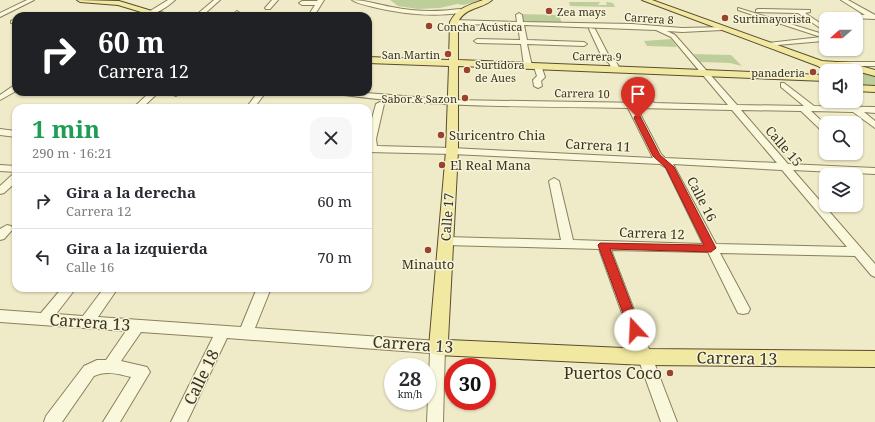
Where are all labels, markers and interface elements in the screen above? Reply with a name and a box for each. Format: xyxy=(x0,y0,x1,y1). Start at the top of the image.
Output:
place label: Zea mays xyxy=(557,4,606,19)
marker: Zea mays xyxy=(544,6,554,16)
street label: Carrera 8 xyxy=(624,9,674,27)
place label: Surtimayorista xyxy=(733,11,811,26)
north arrow xyxy=(819,12,863,56)
map controls xyxy=(819,12,863,212)
marker: Surtimayorista xyxy=(720,13,730,23)
place label: Concha Acústica xyxy=(437,19,523,34)
marker: Concha Acústica xyxy=(424,21,434,31)
text: 60 m xyxy=(98,23,165,61)
icon: right xyxy=(32,28,84,80)
place label: San Martin xyxy=(382,47,440,62)
street label: Carrera 9 xyxy=(572,48,622,64)
marker: San Martin xyxy=(443,49,453,59)
place label: Surtidora de Aues xyxy=(475,57,525,85)
text: Carrera 12 xyxy=(98,59,189,83)
button: sound xyxy=(819,64,863,108)
marker: Surtidora de Aues xyxy=(462,65,472,75)
place label: panaderia xyxy=(751,65,805,80)
marker: panaderia xyxy=(808,67,818,77)
pin xyxy=(621,77,655,118)
icon: arrive xyxy=(627,83,649,105)
street label: Carrera 10 xyxy=(554,85,610,101)
place label: Sabor & Sazon xyxy=(381,91,457,106)
marker: Sabor & Sazon xyxy=(460,93,470,103)
text: 1 min xyxy=(32,112,100,145)
button: search xyxy=(819,116,863,160)
button: close xyxy=(310,117,352,159)
street label: Calle 15 xyxy=(761,122,807,170)
place label: Suricentro Chia xyxy=(449,126,546,144)
marker: Suricentro Chia xyxy=(436,130,446,140)
street label: Carrera 11 xyxy=(565,134,631,156)
text: 290 m · 16:21 xyxy=(32,144,112,162)
place label: El Real Mana xyxy=(450,156,531,174)
marker: El Real Mana xyxy=(437,160,447,170)
button: layers xyxy=(819,168,863,212)
street label: Calle 16 xyxy=(683,173,721,225)
text: Gira a la derecha xyxy=(66,182,196,202)
icon: right xyxy=(32,190,54,212)
text: 60 m xyxy=(317,191,352,211)
street label: Calle 17 xyxy=(436,192,458,242)
text: Carrera 12 xyxy=(66,202,132,220)
street label: Carrera 12 xyxy=(619,223,685,243)
text: Gira a la izquierda xyxy=(66,238,208,258)
marker: Minauto xyxy=(423,245,433,255)
icon: left xyxy=(32,246,54,268)
text: 70 m xyxy=(317,247,352,267)
place label: Minauto xyxy=(402,255,454,273)
text: Calle 16 xyxy=(66,258,114,276)
street label: Carrera 13 xyxy=(49,308,131,336)
position arrow xyxy=(614,309,656,351)
street label: Carrera 13 xyxy=(372,330,454,358)
street label: Calle 18 xyxy=(178,345,224,409)
street label: Carrera 13 xyxy=(696,346,778,370)
speed limit sign: 30 xyxy=(444,358,496,410)
place label: Puertos Coco xyxy=(564,362,662,384)
text: 28 xyxy=(399,365,421,392)
marker: Puertos Coco xyxy=(665,368,675,378)
text: km/h xyxy=(398,387,422,401)

